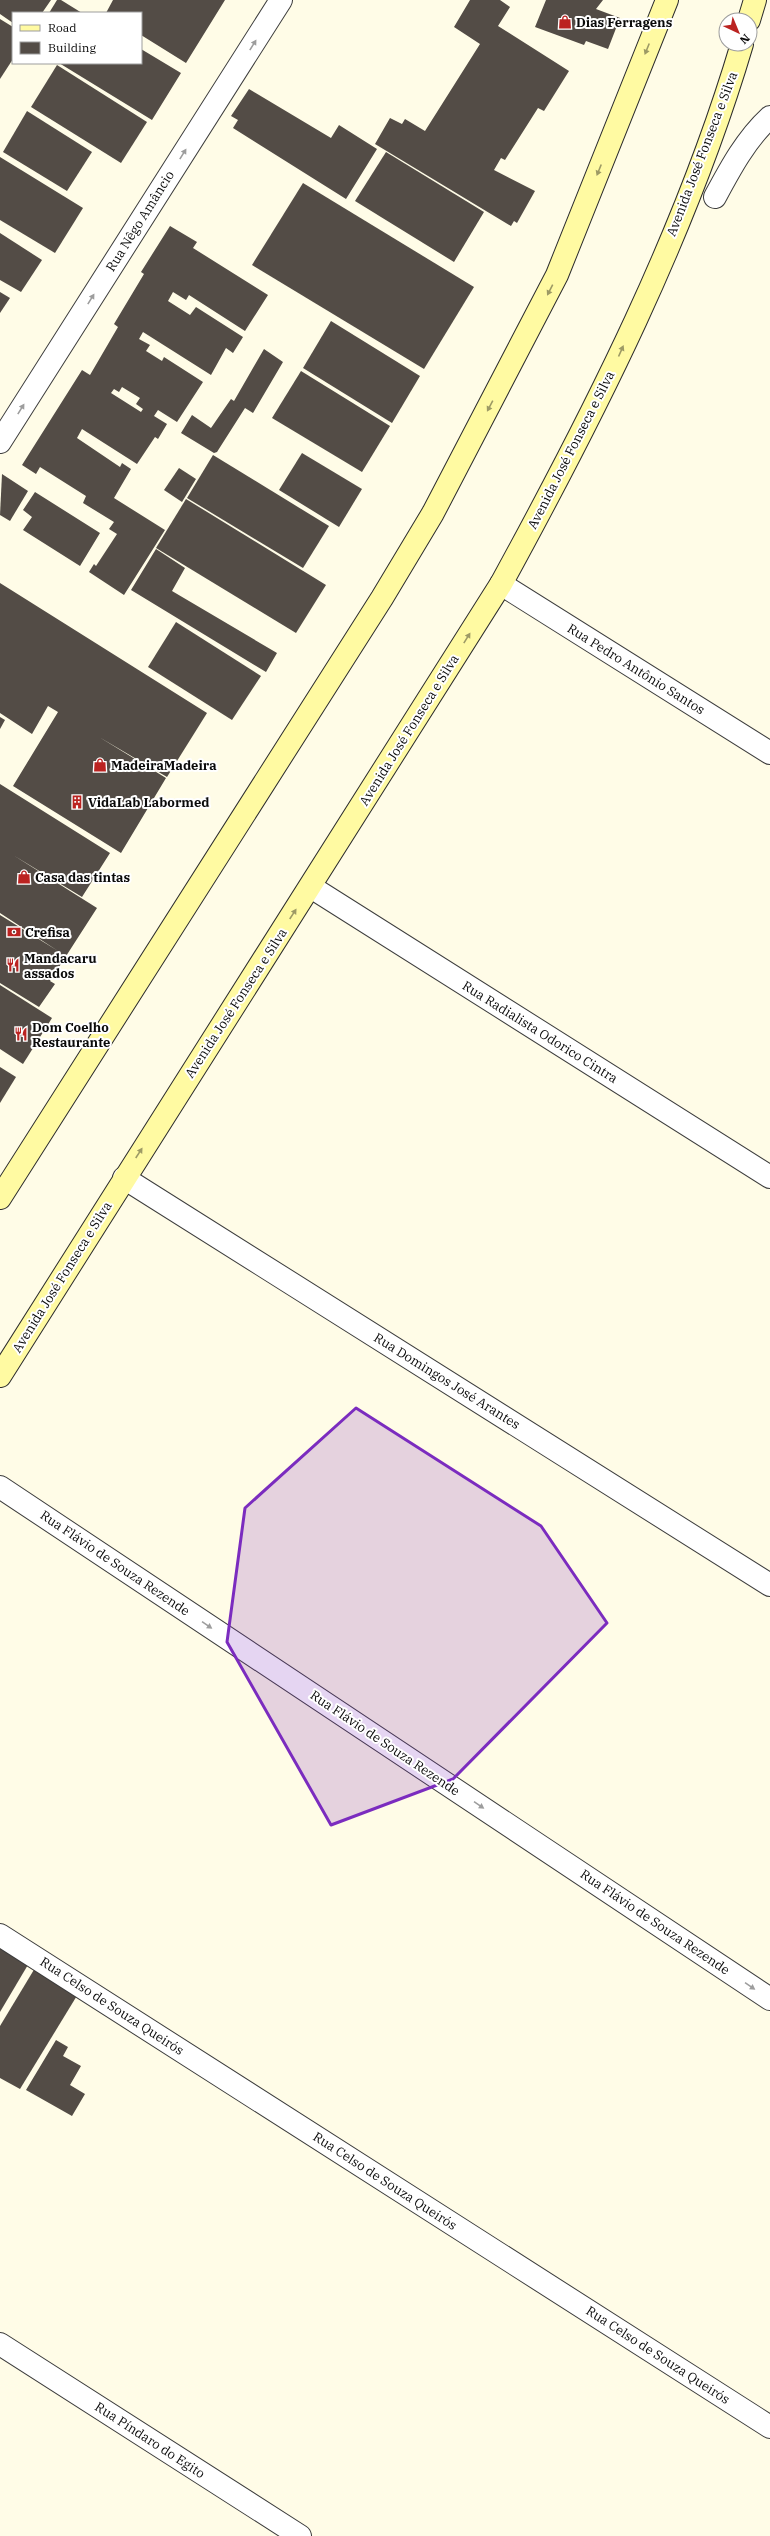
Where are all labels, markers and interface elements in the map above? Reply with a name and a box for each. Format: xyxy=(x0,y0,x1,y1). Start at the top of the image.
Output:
legend xyxy=(12,12,142,64)
north arrow xyxy=(718,12,758,52)
shop icon: Dias Ferragens xyxy=(557,14,573,30)
place label: Dias Ferragens xyxy=(576,14,673,31)
text: Road xyxy=(48,20,77,35)
text: N xyxy=(737,31,753,47)
one-way arrow xyxy=(249,39,256,50)
text: Building xyxy=(48,40,96,55)
one-way arrow xyxy=(644,44,650,56)
street label: Avenida José Fonseca e Silva xyxy=(663,69,741,239)
one-way arrow xyxy=(179,149,187,159)
one-way arrow xyxy=(596,165,602,177)
street label: Rua Nêgo Amâncio xyxy=(102,167,178,275)
one-way arrow xyxy=(546,284,553,296)
one-way arrow xyxy=(87,294,94,305)
one-way arrow xyxy=(618,346,624,357)
street label: Avenida José Fonseca e Silva xyxy=(524,368,618,532)
one-way arrow xyxy=(487,400,494,412)
one-way arrow xyxy=(17,404,25,414)
street label: Rua Pedro Antônio Santos xyxy=(564,620,708,718)
one-way arrow xyxy=(463,633,471,643)
street label: Avenida José Fonseca e Silva xyxy=(355,651,463,809)
shop icon: MadeiraMadeira xyxy=(92,757,108,773)
place label: MadeiraMadeira xyxy=(111,757,217,774)
building icon: VidaLab Labormed xyxy=(69,794,85,810)
place label: VidaLab Labormed xyxy=(88,794,210,811)
shop icon: Casa das tintas xyxy=(16,869,32,885)
place label: Casa das tintas xyxy=(35,869,130,886)
one-way arrow xyxy=(289,909,297,919)
bank icon: Crefisa xyxy=(6,924,22,940)
place label: Crefisa xyxy=(25,924,70,941)
street label: Avenida José Fonseca e Silva xyxy=(181,925,291,1081)
place label: Mandacaru assados xyxy=(24,950,97,982)
restaurant icon: Mandacaru assados xyxy=(5,957,21,973)
street label: Rua Radialista Odorico Cintra xyxy=(459,977,621,1087)
place label: Dom Coelho Restaurante xyxy=(32,1019,110,1051)
restaurant icon: Dom Coelho Restaurante xyxy=(13,1026,29,1042)
one-way arrow xyxy=(136,1147,143,1159)
street label: Avenida José Fonseca e Silva xyxy=(8,1198,116,1356)
street label: Rua Domingos José Arantes xyxy=(371,1329,523,1433)
street label: Rua Flávio de Souza Rezende xyxy=(37,1506,193,1620)
one-way arrow xyxy=(202,1621,213,1628)
street label: Rua Flávio de Souza Rezende xyxy=(307,1686,463,1800)
one-way arrow xyxy=(474,1801,484,1809)
street label: Rua Flávio de Souza Rezende xyxy=(577,1865,733,1979)
street label: Rua Celso de Souza Queirós xyxy=(37,1953,187,2059)
one-way arrow xyxy=(745,1982,755,1990)
street label: Rua Celso de Souza Queirós xyxy=(310,2128,460,2234)
street label: Rua Celso de Souza Queirós xyxy=(583,2302,733,2408)
street label: Rua Píndaro do Egito xyxy=(92,2398,208,2482)

